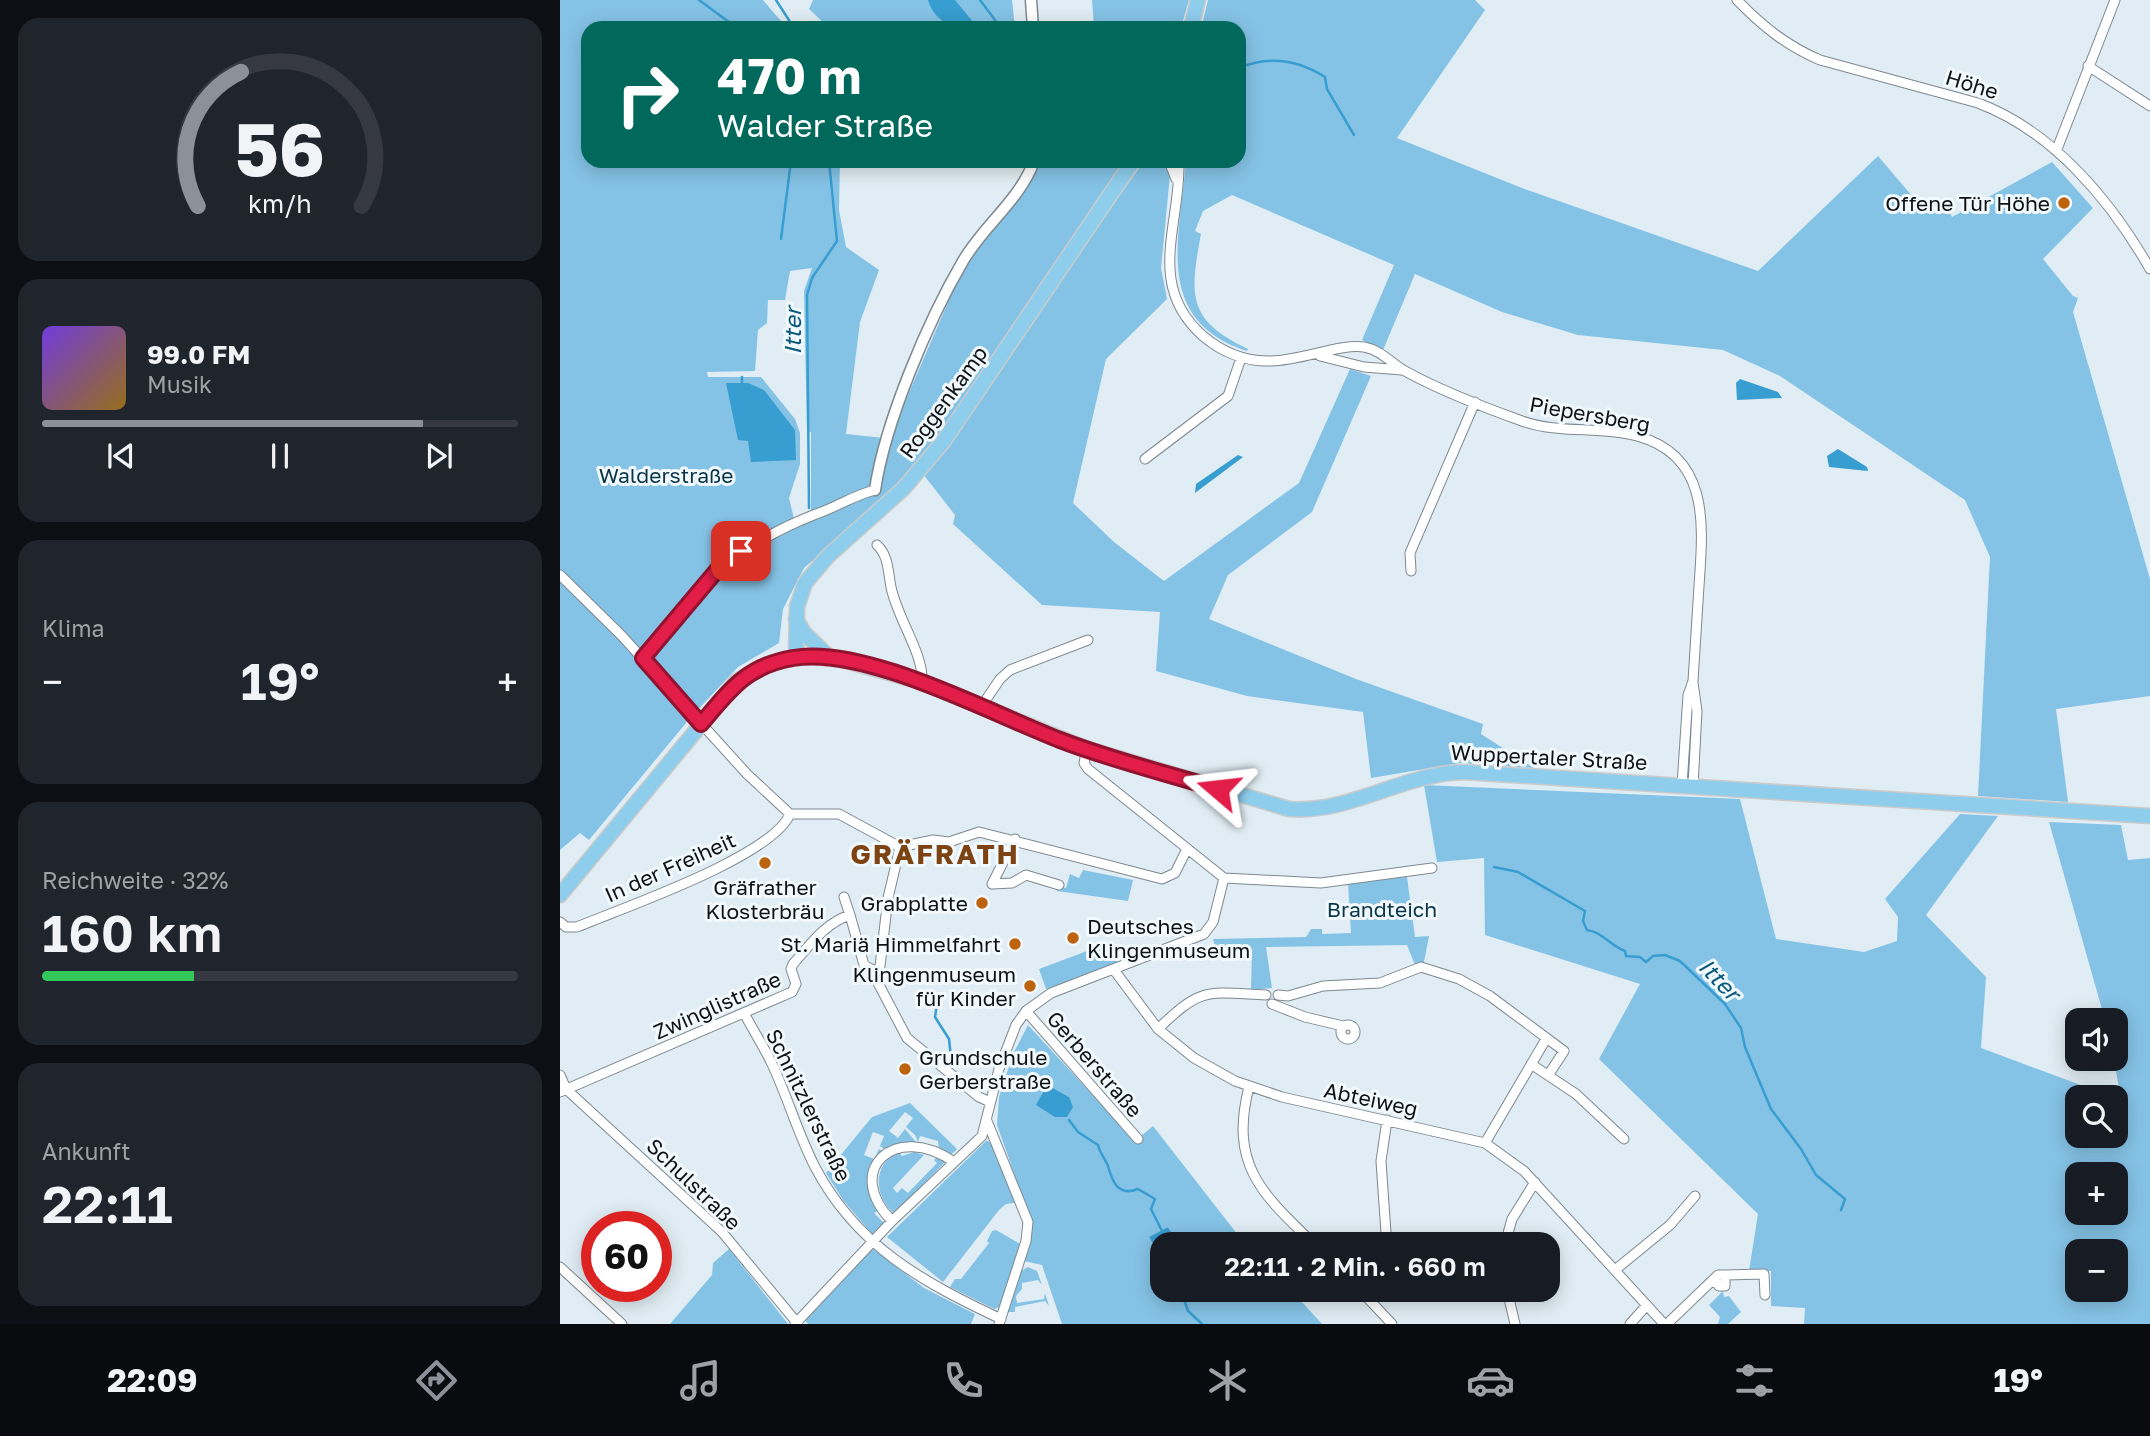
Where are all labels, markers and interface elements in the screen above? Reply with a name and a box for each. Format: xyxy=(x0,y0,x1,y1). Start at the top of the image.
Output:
text: 470 m xyxy=(717,46,861,105)
icon: right xyxy=(602,49,693,140)
street label: Höhe xyxy=(1943,64,2001,104)
text: 56 xyxy=(235,105,325,192)
text: Walder Straße xyxy=(717,106,933,144)
text: km/h xyxy=(248,187,312,218)
place label: Offene Tür Höhe xyxy=(1885,190,2050,216)
marker: Offene Tür Höhe xyxy=(2056,195,2072,211)
water label: Itter xyxy=(778,304,806,355)
text: 99.0 FM xyxy=(147,339,250,370)
street label: Roggenkamp xyxy=(894,341,992,463)
text: Musik xyxy=(147,370,212,398)
street label: Piepersberg xyxy=(1528,391,1652,437)
icon: previous xyxy=(102,437,140,475)
icon: pause xyxy=(261,437,299,475)
icon: next xyxy=(420,437,458,475)
park label: Walderstraße xyxy=(599,462,733,488)
pin xyxy=(711,521,771,581)
icon: arrive xyxy=(722,532,760,570)
text: Klima xyxy=(42,614,105,642)
text: 19° xyxy=(241,649,319,711)
text: − xyxy=(42,659,63,704)
text: + xyxy=(497,659,518,704)
street label: Wuppertaler Straße xyxy=(1450,739,1648,775)
position arrow xyxy=(1181,752,1255,826)
street label: In der Freiheit xyxy=(600,827,740,907)
district label: GRÄFRATH xyxy=(850,837,1020,870)
marker: Gräfrather Klosterbräu xyxy=(757,855,773,871)
text: Reichweite · 32% xyxy=(42,866,228,894)
place label: Gräfrather Klosterbräu xyxy=(706,874,824,924)
place label: Grabplatte xyxy=(860,890,968,916)
marker: Grabplatte xyxy=(974,895,990,911)
park label: Brandteich xyxy=(1327,896,1437,922)
text: 160 km xyxy=(42,901,222,963)
place label: Deutsches Klingenmuseum xyxy=(1087,913,1250,963)
marker: Deutsches Klingenmuseum xyxy=(1065,930,1081,946)
place label: St. Mariä Himmelfahrt xyxy=(780,931,1001,957)
marker: St. Mariä Himmelfahrt xyxy=(1007,936,1023,952)
water label: Itter xyxy=(1693,952,1749,1008)
place label: Klingenmuseum für Kinder xyxy=(853,961,1016,1011)
street label: Zwinglistraße xyxy=(649,965,785,1045)
marker: Klingenmuseum für Kinder xyxy=(1022,978,1038,994)
street label: Gerberstraße xyxy=(1042,1006,1148,1122)
map controls xyxy=(2065,1008,2128,1302)
button: sound xyxy=(2065,1008,2128,1071)
street label: Schnitzlerstraße xyxy=(761,1024,857,1186)
place label: Grundschule Gerberstraße xyxy=(919,1044,1051,1094)
marker: Grundschule Gerberstraße xyxy=(897,1061,913,1077)
street label: Abteiweg xyxy=(1322,1076,1420,1122)
button: search xyxy=(2065,1085,2128,1148)
street label: Schulstraße xyxy=(641,1133,747,1235)
text: Ankunft xyxy=(42,1137,130,1165)
button: + xyxy=(2065,1162,2128,1225)
text: 22:11 xyxy=(42,1172,173,1234)
speed limit sign: 60 xyxy=(581,1211,672,1302)
button: − xyxy=(2065,1239,2128,1302)
text: 22:11 · 2 Min. · 660 m xyxy=(1224,1251,1486,1282)
icon: directions xyxy=(412,1356,461,1405)
icon: music xyxy=(676,1356,725,1405)
icon: phone xyxy=(939,1356,988,1405)
icon: climate xyxy=(1203,1356,1252,1405)
icon: car xyxy=(1466,1356,1515,1405)
icon: filters xyxy=(1730,1356,1779,1405)
text: 22:09 xyxy=(107,1361,198,1399)
text: 19° xyxy=(1993,1361,2043,1399)

